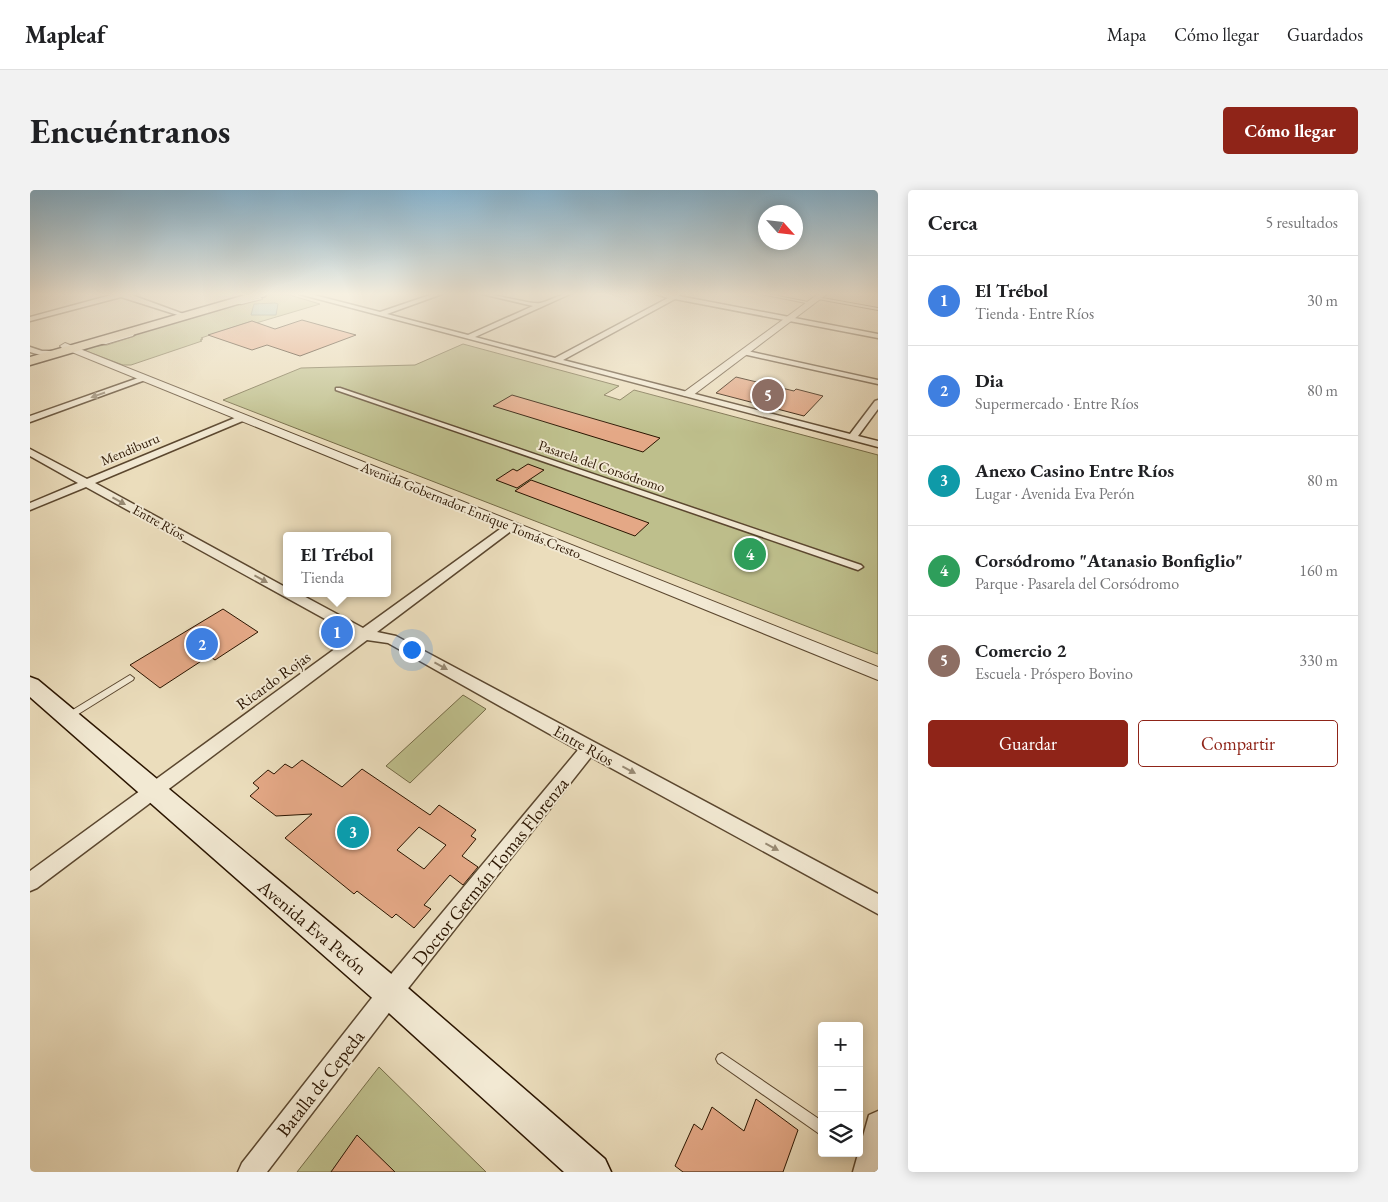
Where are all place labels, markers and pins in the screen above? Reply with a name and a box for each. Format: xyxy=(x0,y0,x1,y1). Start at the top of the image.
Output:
pin: 5 xyxy=(752,376,784,414)
pin: 4 xyxy=(734,535,766,573)
pin: 1 xyxy=(321,613,353,651)
pin: 2 xyxy=(186,625,218,663)
pin: 3 xyxy=(337,813,369,851)

